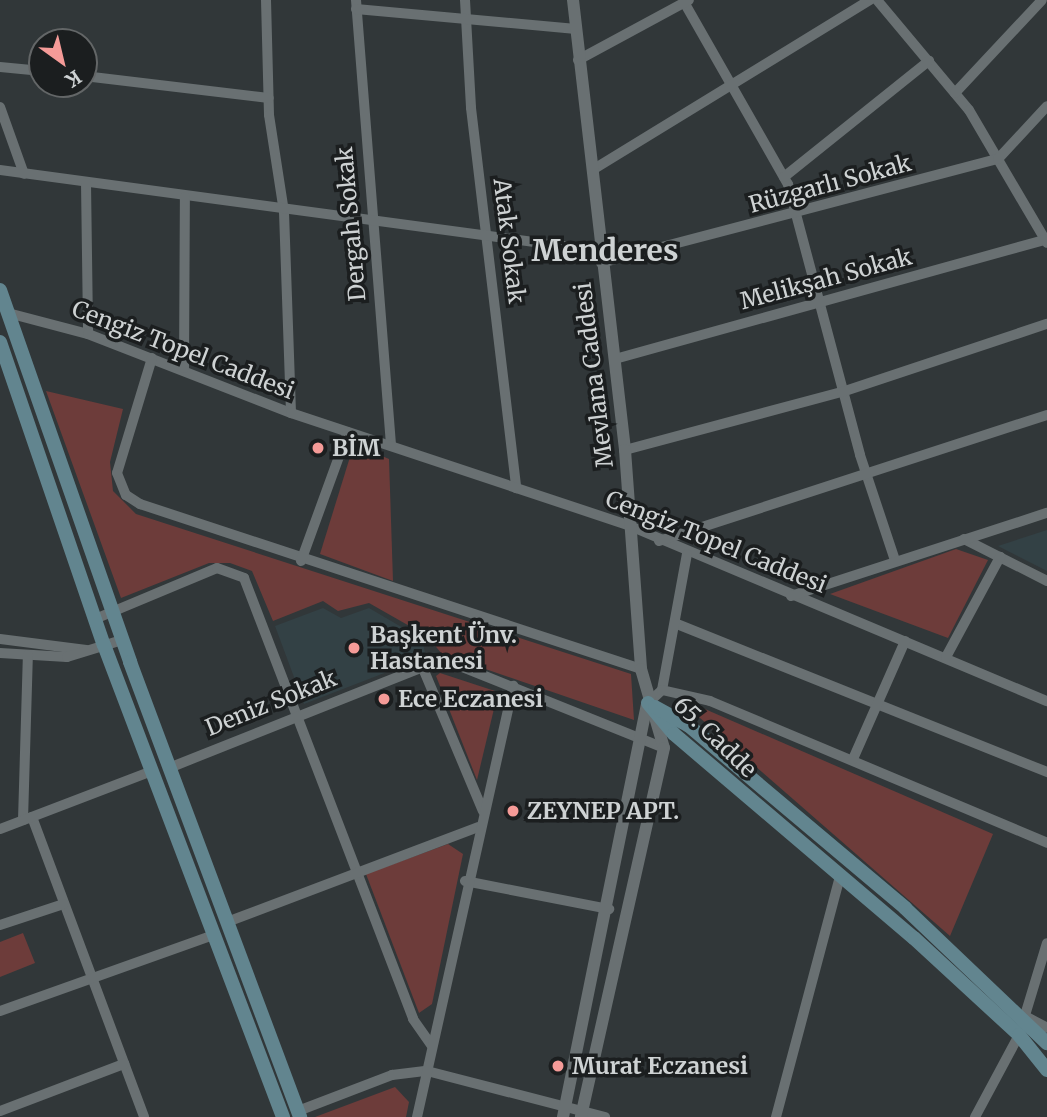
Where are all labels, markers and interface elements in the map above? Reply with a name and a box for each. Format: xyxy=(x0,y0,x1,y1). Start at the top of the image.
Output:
north arrow xyxy=(28,28,98,98)
text: K xyxy=(61,65,86,93)
street label: Dergah Sokak xyxy=(330,146,372,302)
street label: Rüzgarlı Sokak xyxy=(746,149,914,219)
street label: Atak Sokak xyxy=(488,177,530,305)
district label: Menderes xyxy=(532,232,678,268)
street label: Melikşah Sokak xyxy=(737,243,915,315)
street label: Mevlana Caddesi xyxy=(569,281,619,469)
street label: Cengiz Topel Caddesi xyxy=(68,295,298,405)
place label: BİM xyxy=(332,434,380,462)
marker: BİM xyxy=(310,440,326,456)
street label: Cengiz Topel Caddesi xyxy=(602,485,830,599)
place label: Başkent Ünv. Hastanesi xyxy=(370,621,517,675)
marker: Başkent Ünv. Hastanesi xyxy=(344,638,364,658)
street label: Deniz Sokak xyxy=(201,664,341,742)
place label: Ece Eczanesi xyxy=(398,685,543,713)
marker: Ece Eczanesi xyxy=(376,691,392,707)
street label: 65. Cadde xyxy=(668,691,762,783)
place label: ZEYNEP APT. xyxy=(527,797,679,825)
marker: ZEYNEP APT. xyxy=(505,803,521,819)
place label: Murat Eczanesi xyxy=(572,1052,748,1080)
marker: Murat Eczanesi xyxy=(550,1058,566,1074)

